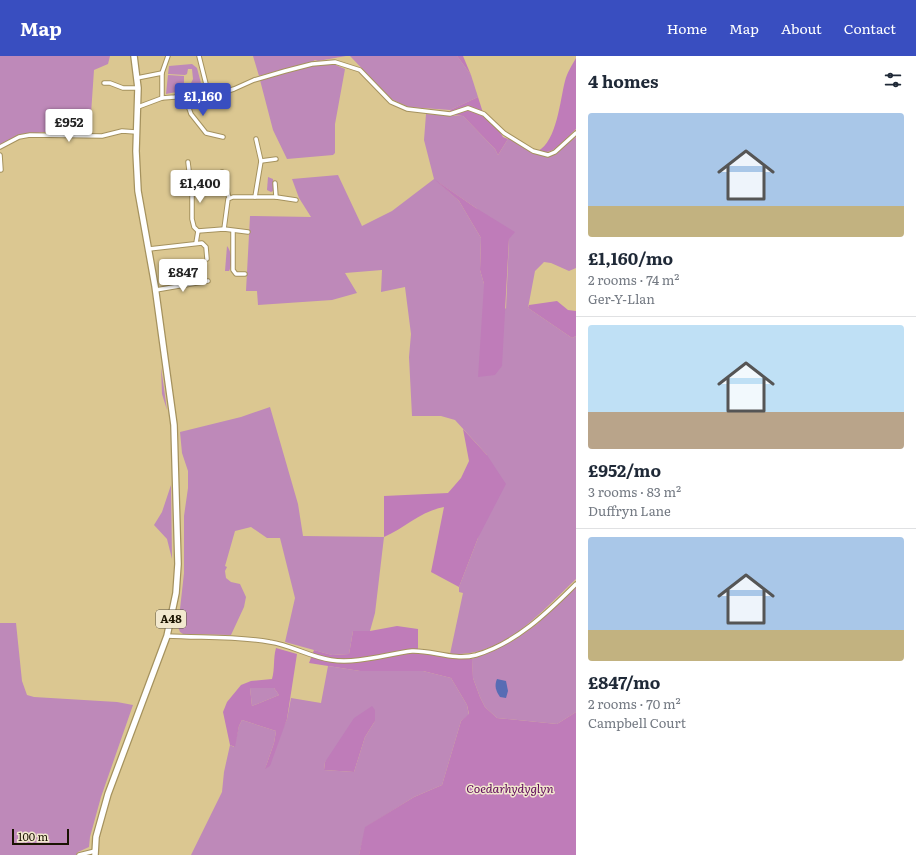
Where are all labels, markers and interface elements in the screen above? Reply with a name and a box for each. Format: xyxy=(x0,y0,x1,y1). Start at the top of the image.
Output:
text: Map xyxy=(20,14,62,42)
text: Home xyxy=(667,18,707,38)
text: Map xyxy=(729,18,759,38)
text: About xyxy=(781,18,822,38)
text: Contact xyxy=(844,18,896,38)
text: 4 homes xyxy=(588,68,659,93)
icon: filters xyxy=(882,69,904,91)
pin: £1,160 xyxy=(170,83,236,117)
text: £1,160 xyxy=(184,86,222,105)
pin: £952 xyxy=(45,109,93,143)
text: £952 xyxy=(54,112,84,131)
icon: home xyxy=(710,139,782,211)
pin: £1,400 xyxy=(167,170,233,204)
text: £1,400 xyxy=(180,173,220,192)
text: £1,160/mo xyxy=(588,245,673,270)
pin: £847 xyxy=(159,259,207,293)
text: £847 xyxy=(168,262,198,281)
text: 2 rooms · 74 m² xyxy=(588,270,679,289)
text: Ger-Y-Llan xyxy=(588,289,655,308)
icon: home xyxy=(710,351,782,423)
text: £952/mo xyxy=(588,457,661,482)
text: 3 rooms · 83 m² xyxy=(588,482,681,501)
text: Duffryn Lane xyxy=(588,501,671,520)
icon: home xyxy=(710,563,782,635)
road number: A48 xyxy=(156,610,186,628)
text: £847/mo xyxy=(588,669,660,694)
text: 2 rooms · 70 m² xyxy=(588,694,681,713)
text: Campbell Court xyxy=(588,713,686,732)
park label: Coedarhydyglyn xyxy=(466,779,554,797)
scale bar xyxy=(12,827,69,846)
text: 100 m xyxy=(18,828,48,844)

